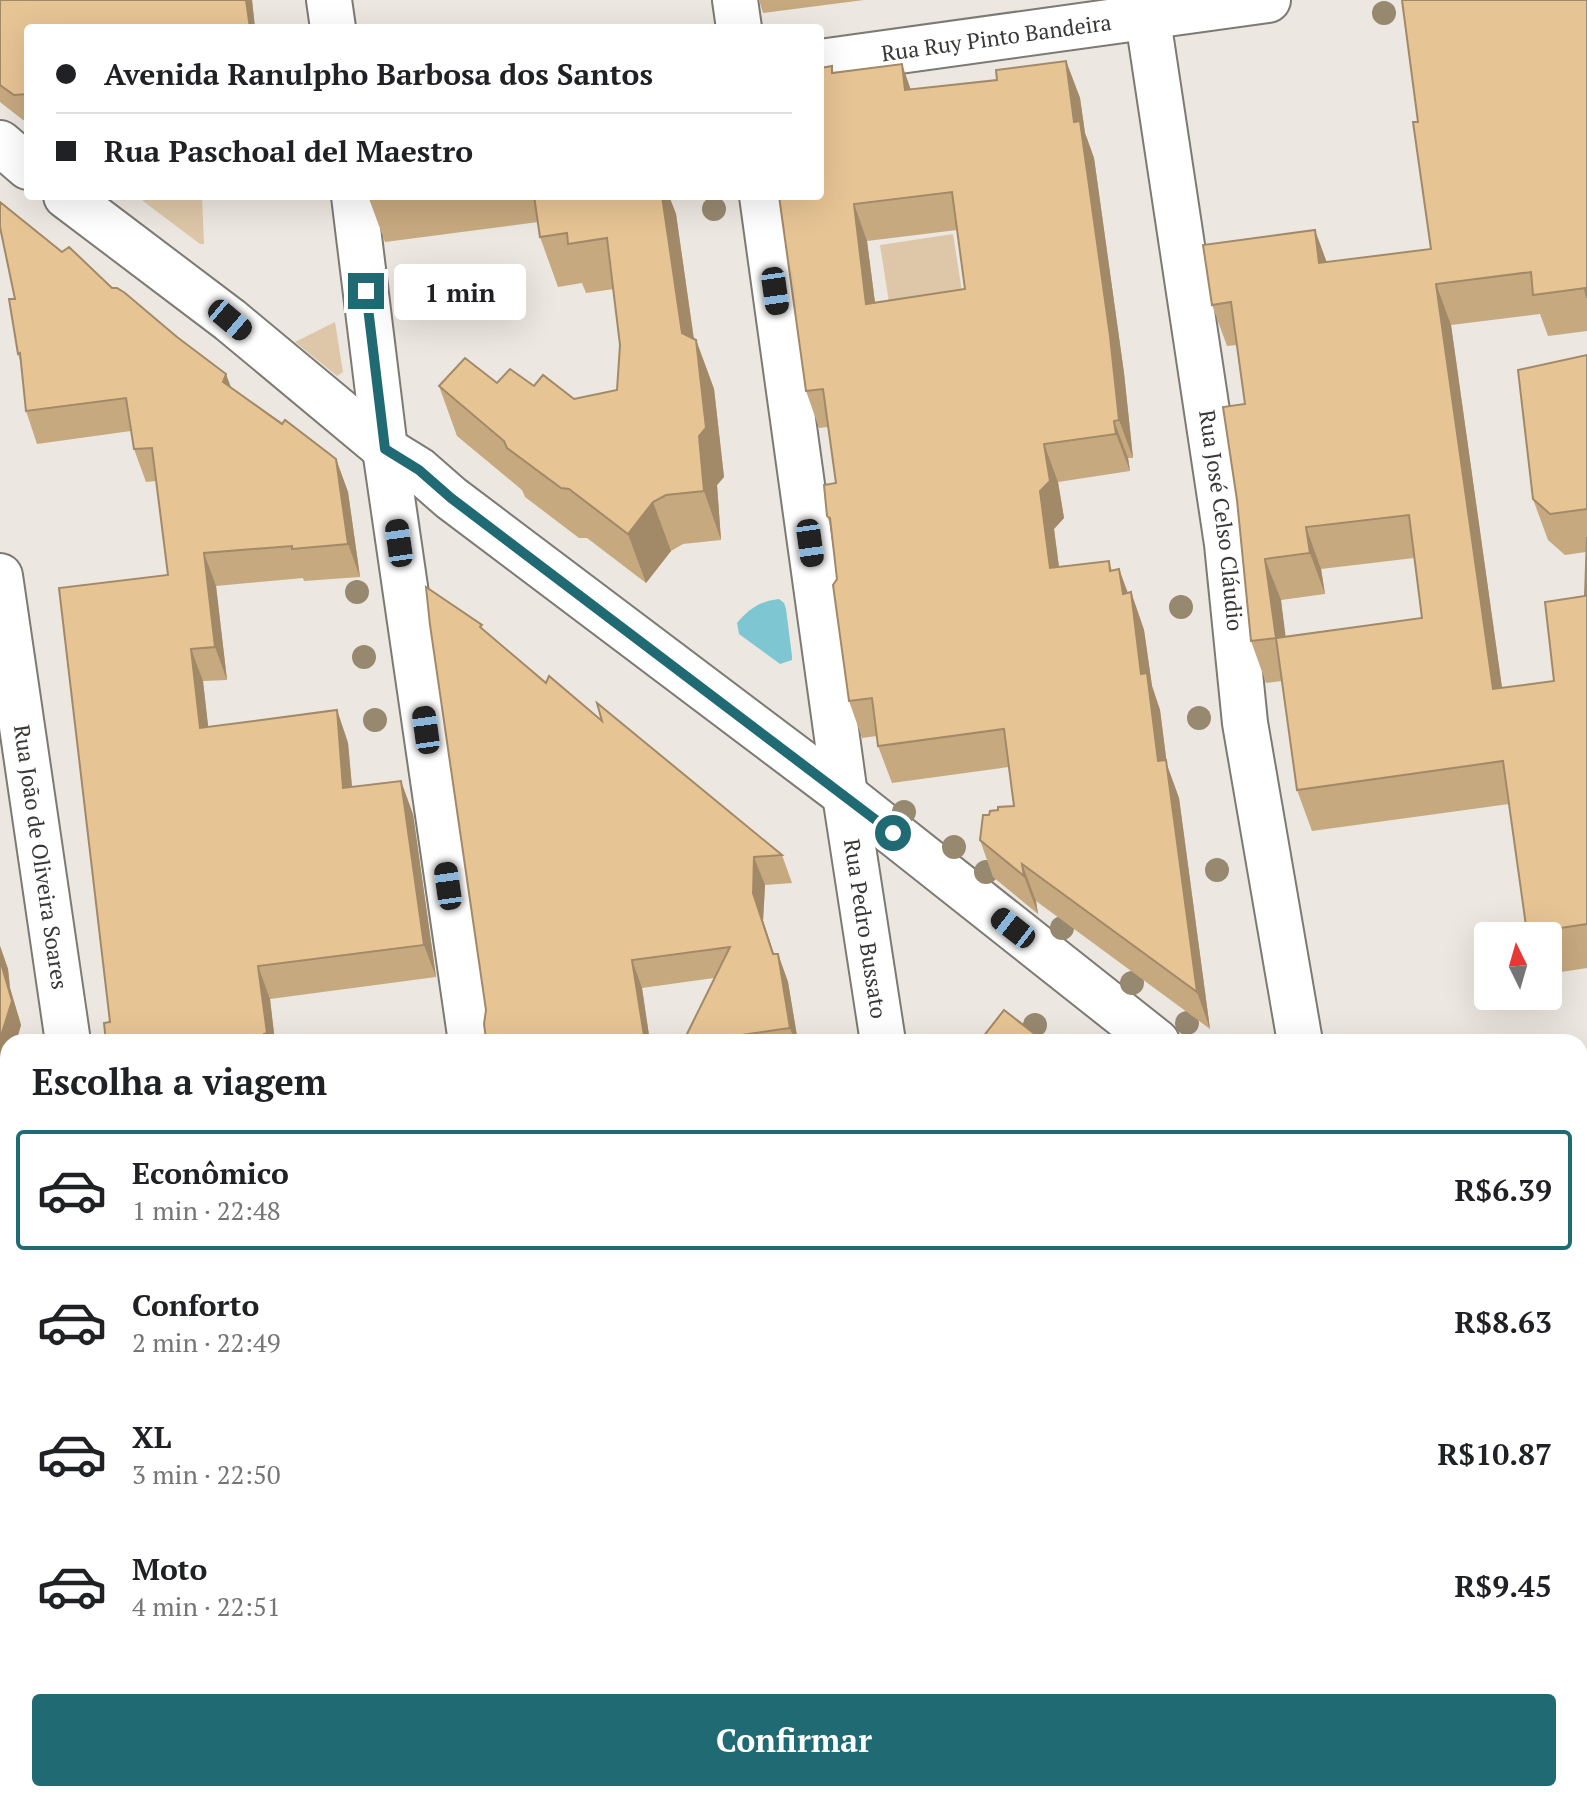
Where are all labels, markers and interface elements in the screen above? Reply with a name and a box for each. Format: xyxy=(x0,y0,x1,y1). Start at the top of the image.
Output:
street label: Rua Ruy Pinto Bandeira xyxy=(879,7,1113,67)
text: Avenida Ranulpho Barbosa dos Santos xyxy=(104,54,653,94)
text: Rua Paschoal del Maestro xyxy=(104,131,473,171)
callout: 1 min xyxy=(394,263,526,319)
car xyxy=(760,266,790,316)
route end xyxy=(348,273,384,309)
text: 1 min xyxy=(424,275,496,309)
car xyxy=(204,295,256,345)
street label: Rua José Celso Cláudio xyxy=(1193,408,1251,632)
car xyxy=(384,518,414,568)
car xyxy=(795,518,825,568)
car xyxy=(411,705,441,755)
street label: Rua João de Oliveira Soares xyxy=(8,723,75,991)
route start xyxy=(875,815,911,851)
street label: Rua Pedro Bussato xyxy=(838,837,894,1021)
car xyxy=(433,861,463,911)
car xyxy=(987,904,1039,952)
north arrow xyxy=(1474,922,1562,1010)
map controls xyxy=(1474,922,1562,1010)
text: Escolha a viagem xyxy=(32,1058,327,1105)
text: Econômico xyxy=(132,1153,289,1193)
icon: car xyxy=(36,1154,108,1226)
text: R$6.39 xyxy=(1454,1170,1552,1210)
text: 1 min · 22:48 xyxy=(132,1193,281,1227)
text: Conforto xyxy=(132,1285,259,1325)
icon: car xyxy=(36,1286,108,1358)
text: R$8.63 xyxy=(1454,1302,1552,1342)
text: 2 min · 22:49 xyxy=(132,1325,281,1359)
text: XL xyxy=(132,1417,171,1457)
icon: car xyxy=(36,1418,108,1490)
text: R$10.87 xyxy=(1437,1434,1552,1474)
text: 3 min · 22:50 xyxy=(132,1457,281,1491)
text: Moto xyxy=(132,1549,207,1589)
icon: car xyxy=(36,1550,108,1622)
text: R$9.45 xyxy=(1454,1566,1552,1606)
text: 4 min · 22:51 xyxy=(132,1589,281,1623)
button: Confirmar xyxy=(32,1694,1556,1786)

